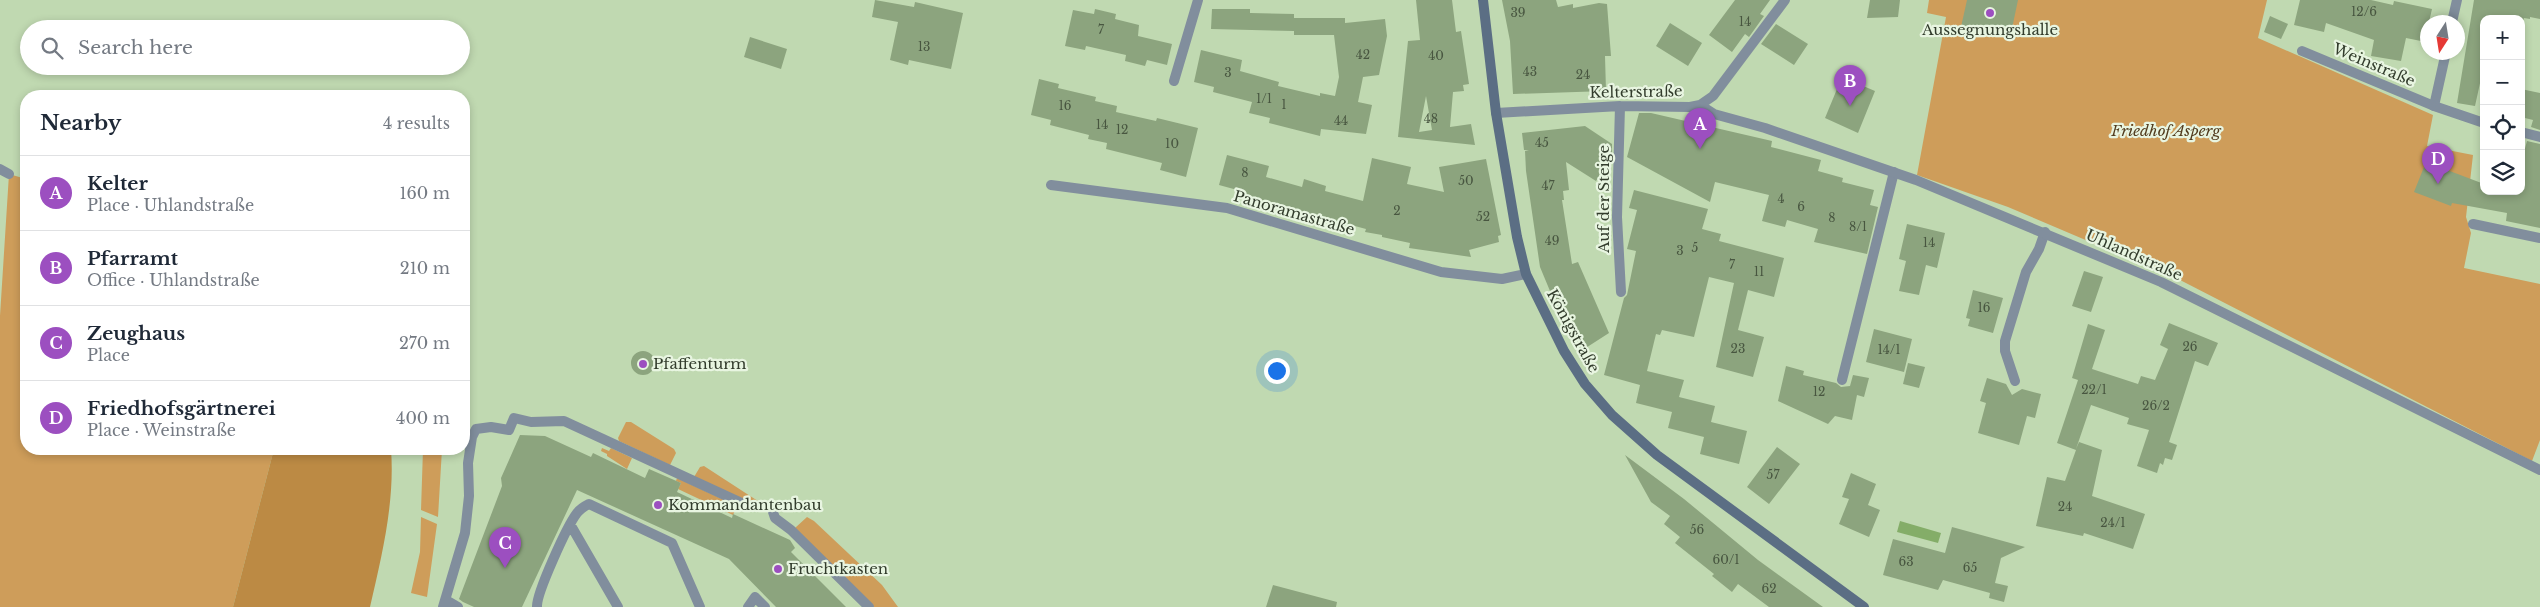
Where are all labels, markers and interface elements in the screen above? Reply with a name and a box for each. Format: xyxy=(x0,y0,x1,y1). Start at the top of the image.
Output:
house number: 12/6 xyxy=(2351,4,2377,19)
house number: 39 xyxy=(1510,5,1526,20)
marker: Aussegnungshalle xyxy=(1984,7,1996,19)
house number: 14 xyxy=(1739,14,1751,29)
north arrow xyxy=(2420,15,2465,60)
map controls xyxy=(2480,15,2525,195)
button: + xyxy=(2480,15,2525,60)
search box xyxy=(20,20,470,75)
place label: Aussegnungshalle xyxy=(1921,20,2058,39)
house number: 7 xyxy=(1098,22,1105,37)
icon: search xyxy=(38,34,66,62)
text: Search here xyxy=(78,36,193,59)
street label: Weinstraße xyxy=(2329,38,2418,90)
house number: 13 xyxy=(918,39,930,54)
house number: 42 xyxy=(1356,47,1370,62)
house number: 40 xyxy=(1428,48,1444,63)
button: − xyxy=(2480,60,2525,105)
house number: 43 xyxy=(1523,64,1537,79)
house number: 3 xyxy=(1224,65,1232,80)
pin: B xyxy=(1834,65,1866,106)
house number: 24 xyxy=(1576,67,1590,82)
street label: Kelterstraße xyxy=(1589,81,1683,102)
house number: 1/1 xyxy=(1256,91,1272,106)
house number: 1 xyxy=(1281,97,1287,112)
house number: 16 xyxy=(1058,98,1072,113)
button: locate xyxy=(2480,105,2525,150)
pin: A xyxy=(1684,108,1716,149)
text: Nearby xyxy=(40,110,121,136)
house number: 48 xyxy=(1424,111,1438,126)
text: 4 results xyxy=(383,113,450,133)
house number: 44 xyxy=(1334,113,1348,128)
house number: 14 xyxy=(1096,117,1108,132)
park label: Friedhof Asperg xyxy=(2110,121,2221,140)
house number: 12 xyxy=(1116,122,1128,137)
house number: 45 xyxy=(1535,135,1549,150)
house number: 10 xyxy=(1165,136,1179,151)
pin: D xyxy=(2422,143,2454,184)
street label: Auf der Steige xyxy=(1594,145,1613,254)
button: layers xyxy=(2480,150,2525,195)
house number: 8 xyxy=(1241,165,1249,180)
text: Kelter xyxy=(87,172,148,195)
house number: 50 xyxy=(1458,173,1474,188)
house number: 47 xyxy=(1541,178,1555,193)
text: A xyxy=(50,183,62,203)
text: 160 m xyxy=(399,183,450,203)
street label: Panoramastraße xyxy=(1231,186,1357,239)
house number: 4 xyxy=(1777,191,1785,206)
text: Place · Uhlandstraße xyxy=(87,195,254,215)
house number: 6 xyxy=(1797,199,1805,214)
house number: 2 xyxy=(1393,203,1401,218)
house number: 52 xyxy=(1476,209,1490,224)
house number: 8 xyxy=(1828,210,1836,225)
house number: 8/1 xyxy=(1849,219,1867,234)
street label: Uhlandstraße xyxy=(2083,225,2185,284)
house number: 49 xyxy=(1545,233,1559,248)
house number: 14 xyxy=(1923,235,1935,250)
house number: 5 xyxy=(1692,240,1699,255)
house number: 3 xyxy=(1676,243,1684,258)
text: Pfarramt xyxy=(87,247,178,270)
house number: 7 xyxy=(1729,257,1736,272)
text: B xyxy=(50,258,62,278)
text: 210 m xyxy=(400,258,450,278)
house number: 11 xyxy=(1754,264,1764,279)
text: Office · Uhlandstraße xyxy=(87,270,260,290)
street label: Königstraße xyxy=(1543,286,1604,376)
house number: 16 xyxy=(1977,300,1991,315)
text: Zeughaus xyxy=(87,322,185,345)
text: C xyxy=(49,333,63,353)
text: 270 m xyxy=(399,333,450,353)
house number: 26 xyxy=(2182,339,2198,354)
house number: 23 xyxy=(1731,341,1745,356)
house number: 14/1 xyxy=(1877,342,1901,357)
text: Place xyxy=(87,345,130,365)
place label: Pfaffenturm xyxy=(653,354,746,373)
marker: Pfaffenturm xyxy=(637,358,649,370)
your location xyxy=(1264,358,1290,384)
house number: 22/1 xyxy=(2081,382,2107,397)
house number: 12 xyxy=(1813,384,1825,399)
text: Friedhofsgärtnerei xyxy=(87,397,276,420)
house number: 26/2 xyxy=(2142,398,2170,413)
text: D xyxy=(49,408,63,428)
text: 400 m xyxy=(396,408,450,428)
text: Place · Weinstraße xyxy=(87,420,236,440)
house number: 57 xyxy=(1767,467,1780,482)
place label: Kommandantenbau xyxy=(668,495,821,514)
marker: Kommandantenbau xyxy=(652,499,664,511)
house number: 24 xyxy=(2058,499,2072,514)
house number: 24/1 xyxy=(2100,515,2126,530)
house number: 56 xyxy=(1690,522,1705,537)
pin: C xyxy=(489,527,521,568)
house number: 60/1 xyxy=(1712,552,1740,567)
house number: 63 xyxy=(1898,554,1914,569)
place label: Fruchtkasten xyxy=(788,559,888,578)
house number: 65 xyxy=(1963,560,1977,575)
marker: Fruchtkasten xyxy=(772,563,784,575)
house number: 62 xyxy=(1761,581,1777,596)

